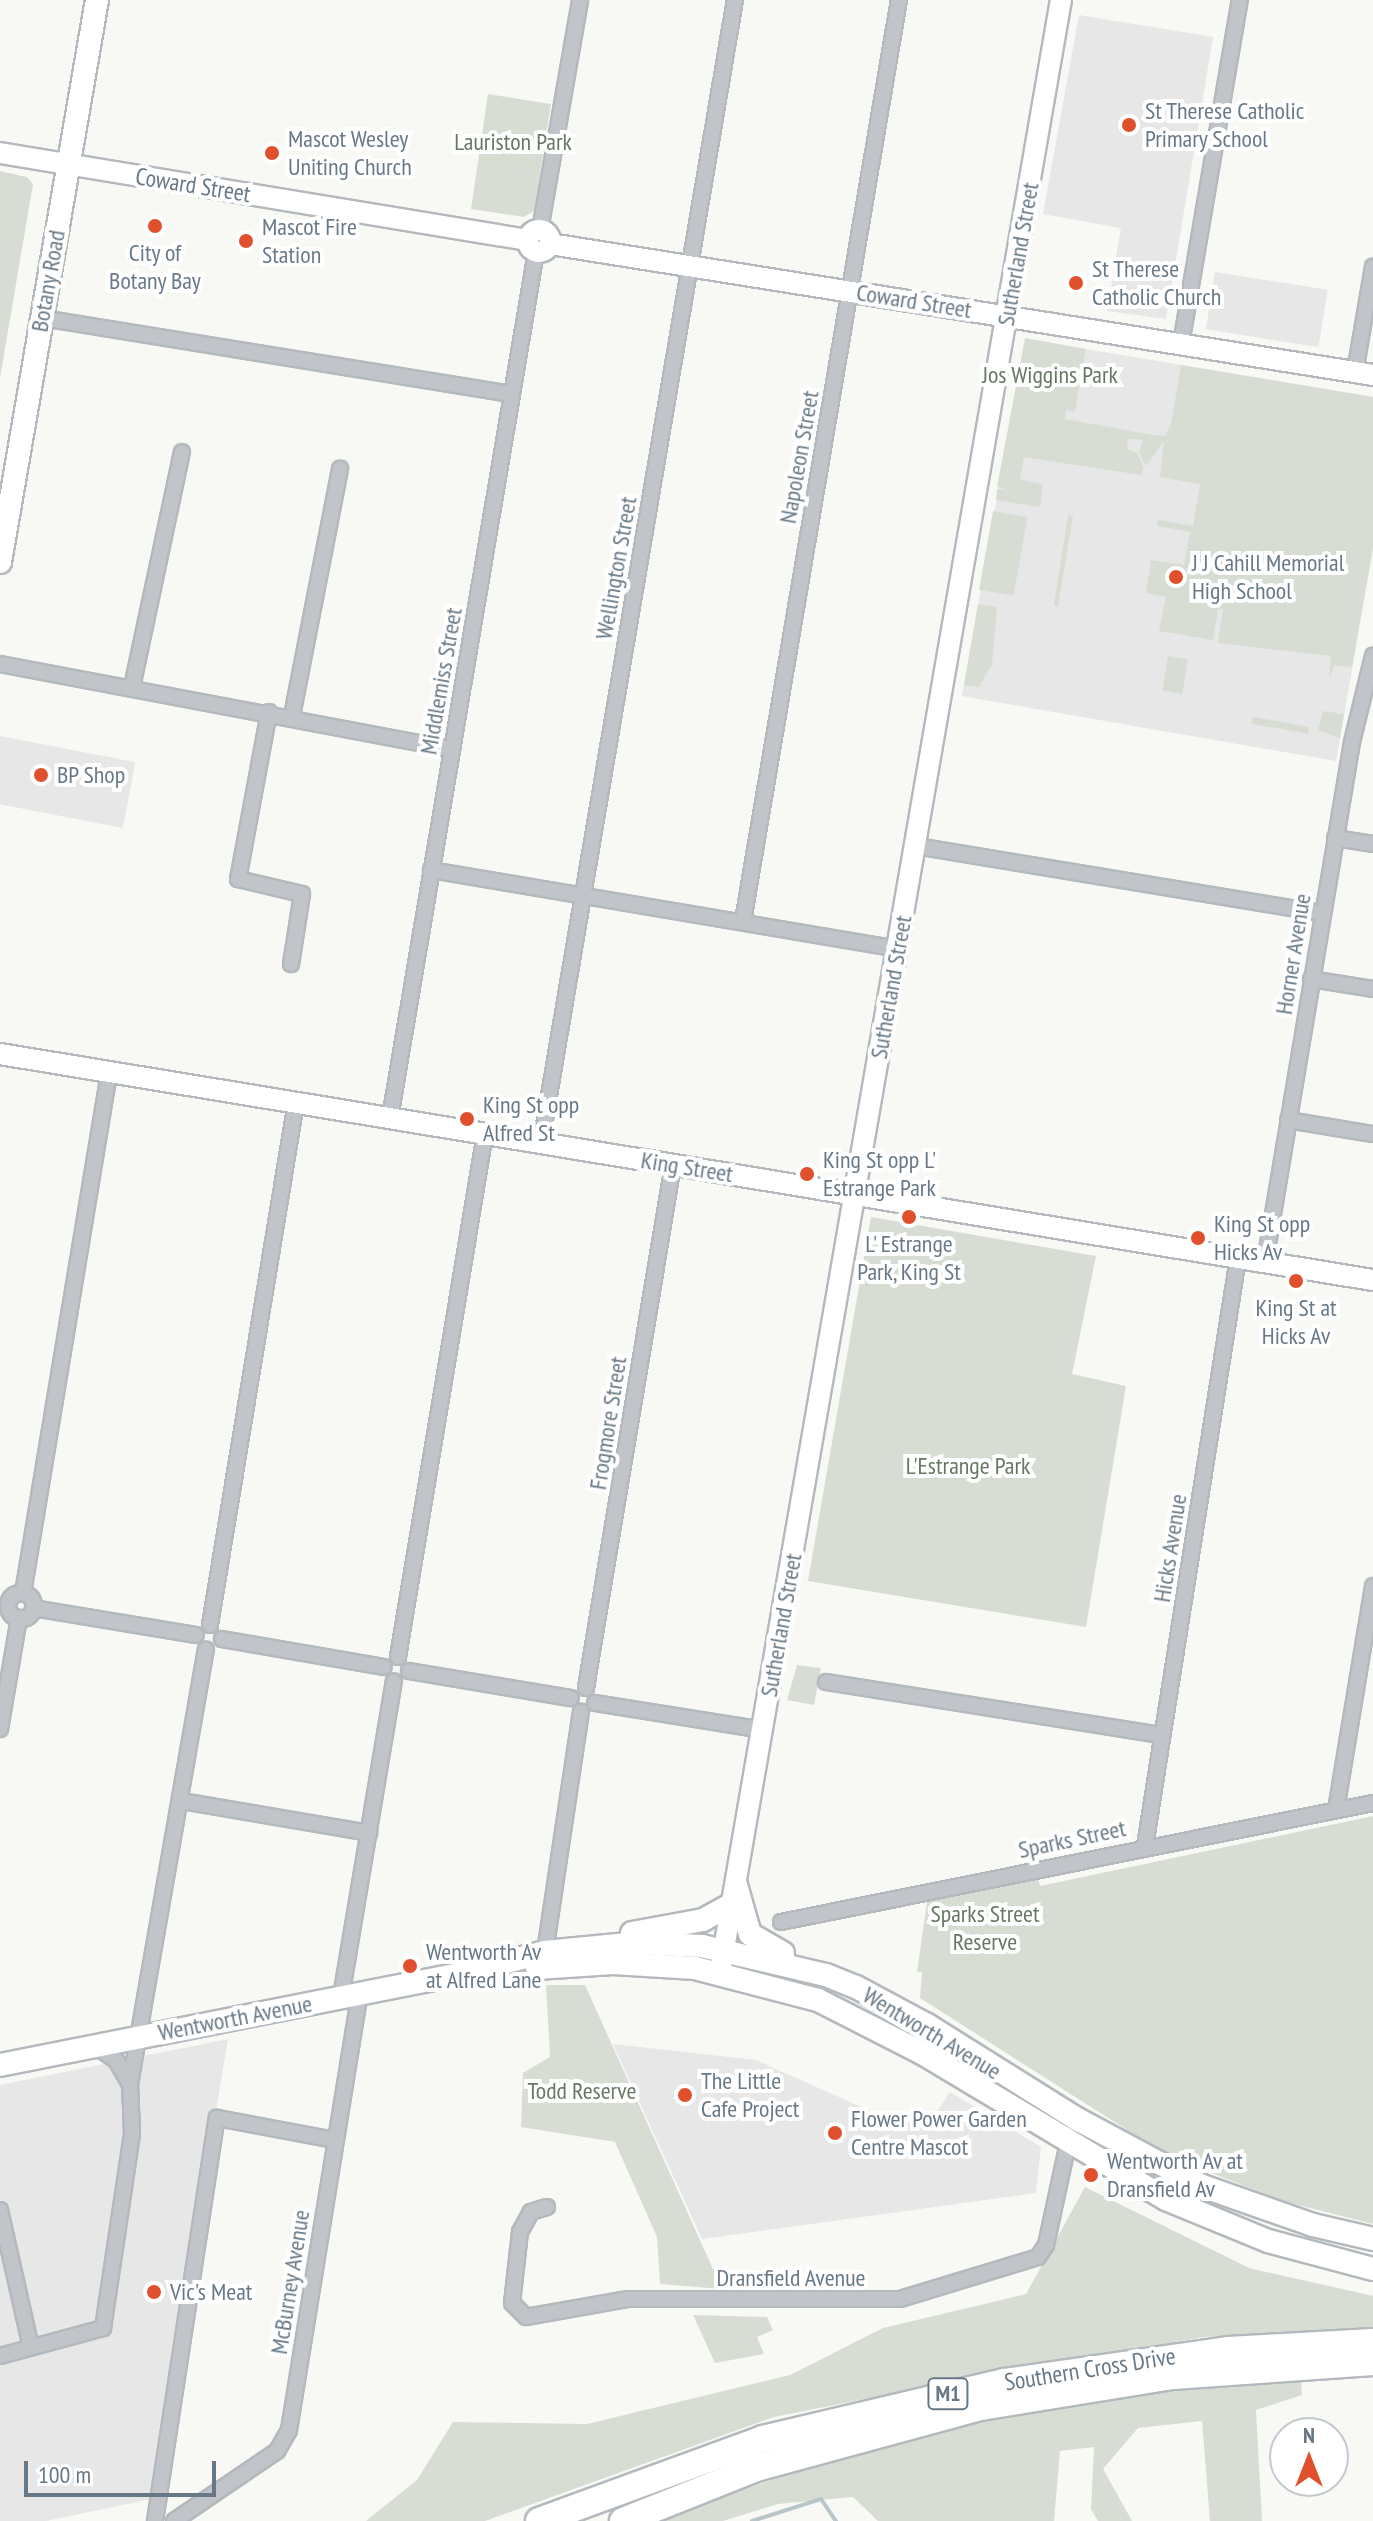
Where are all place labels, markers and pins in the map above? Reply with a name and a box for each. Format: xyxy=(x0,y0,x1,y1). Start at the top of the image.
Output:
place label: St Therese Catholic Primary School xyxy=(1145,97,1305,153)
marker: St Therese Catholic Primary School xyxy=(1120,116,1138,134)
place label: Mascot Wesley Uniting Church xyxy=(288,125,412,181)
marker: Mascot Wesley Uniting Church xyxy=(263,144,281,162)
place label: Mascot Fire Station xyxy=(262,213,357,269)
marker: City of Botany Bay xyxy=(146,217,164,235)
marker: Mascot Fire Station xyxy=(237,232,255,250)
place label: City of Botany Bay xyxy=(109,239,201,295)
place label: St Therese Catholic Church xyxy=(1092,255,1222,311)
marker: St Therese Catholic Church xyxy=(1067,274,1085,292)
place label: J J Cahill Memorial High School xyxy=(1192,549,1344,605)
marker: J J Cahill Memorial High School xyxy=(1167,568,1185,586)
place label: BP Shop xyxy=(57,761,126,789)
marker: BP Shop xyxy=(32,766,50,784)
place label: King St opp Alfred St xyxy=(483,1091,579,1147)
marker: King St opp Alfred St xyxy=(458,1110,476,1128)
place label: King St opp L' Estrange Park xyxy=(823,1146,936,1202)
marker: King St opp L' Estrange Park xyxy=(798,1165,816,1183)
marker: L' Estrange Park, King St xyxy=(900,1208,918,1226)
place label: King St opp Hicks Av xyxy=(1214,1210,1310,1266)
marker: King St opp Hicks Av xyxy=(1189,1229,1207,1247)
place label: L' Estrange Park, King St xyxy=(856,1230,962,1286)
marker: King St at Hicks Av xyxy=(1287,1272,1305,1290)
place label: King St at Hicks Av xyxy=(1255,1294,1337,1350)
place label: Wentworth Av at Alfred Lane xyxy=(426,1938,542,1994)
marker: Wentworth Av at Alfred Lane xyxy=(401,1957,419,1975)
place label: The Little Cafe Project xyxy=(701,2067,799,2123)
marker: The Little Cafe Project xyxy=(676,2086,694,2104)
place label: Flower Power Garden Centre Mascot xyxy=(851,2105,1027,2161)
marker: Flower Power Garden Centre Mascot xyxy=(826,2124,844,2142)
place label: Wentworth Av at Dransfield Av xyxy=(1107,2147,1244,2203)
marker: Wentworth Av at Dransfield Av xyxy=(1082,2166,1100,2184)
place label: Vic's Meat xyxy=(170,2278,252,2306)
marker: Vic's Meat xyxy=(145,2283,163,2301)

